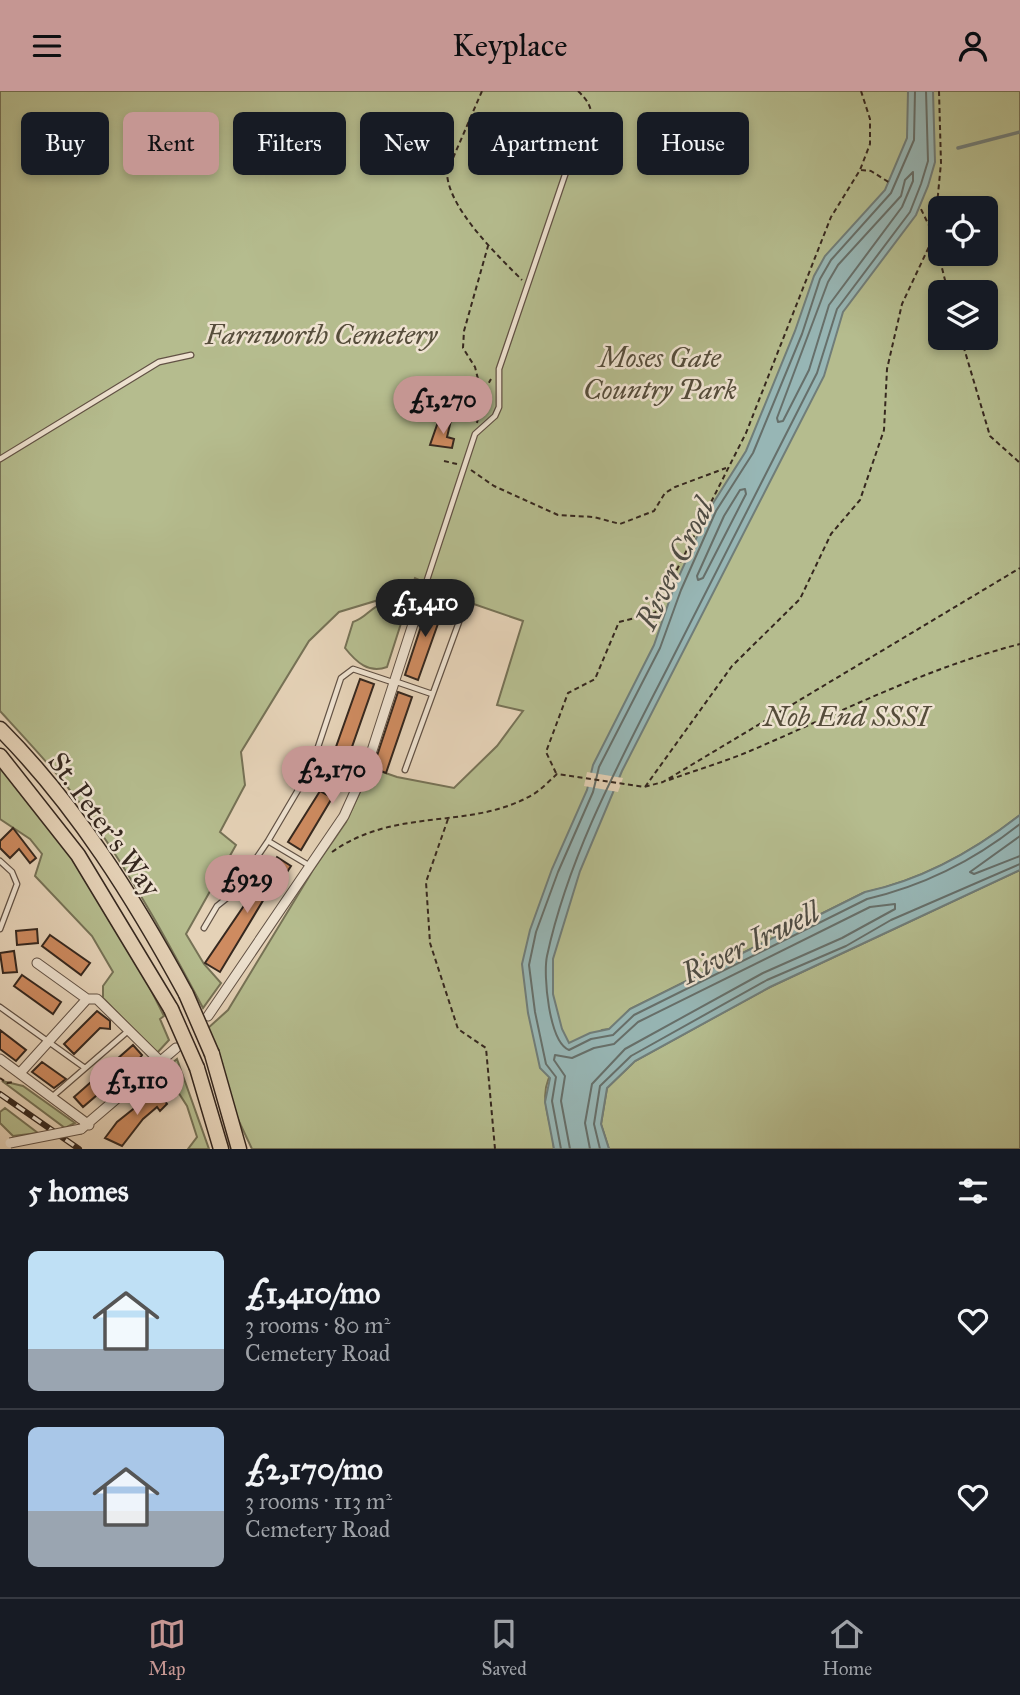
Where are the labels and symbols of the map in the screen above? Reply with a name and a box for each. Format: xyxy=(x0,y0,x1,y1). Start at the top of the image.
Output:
park label: Farnworth Cemetery xyxy=(204,317,439,352)
park label: Moses Gate Country Park xyxy=(583,340,737,407)
pin: £1,270 xyxy=(386,377,500,436)
water label: River Croal xyxy=(628,490,723,636)
pin: £1,410 xyxy=(368,580,482,639)
park label: Nob End SSSI xyxy=(761,699,933,734)
street label: St. Peter's Way xyxy=(40,745,169,904)
pin: £2,170 xyxy=(275,747,389,806)
pin: £929 xyxy=(206,855,288,915)
water label: River Irwell xyxy=(674,893,828,992)
pin: £1,110 xyxy=(80,1058,194,1117)

